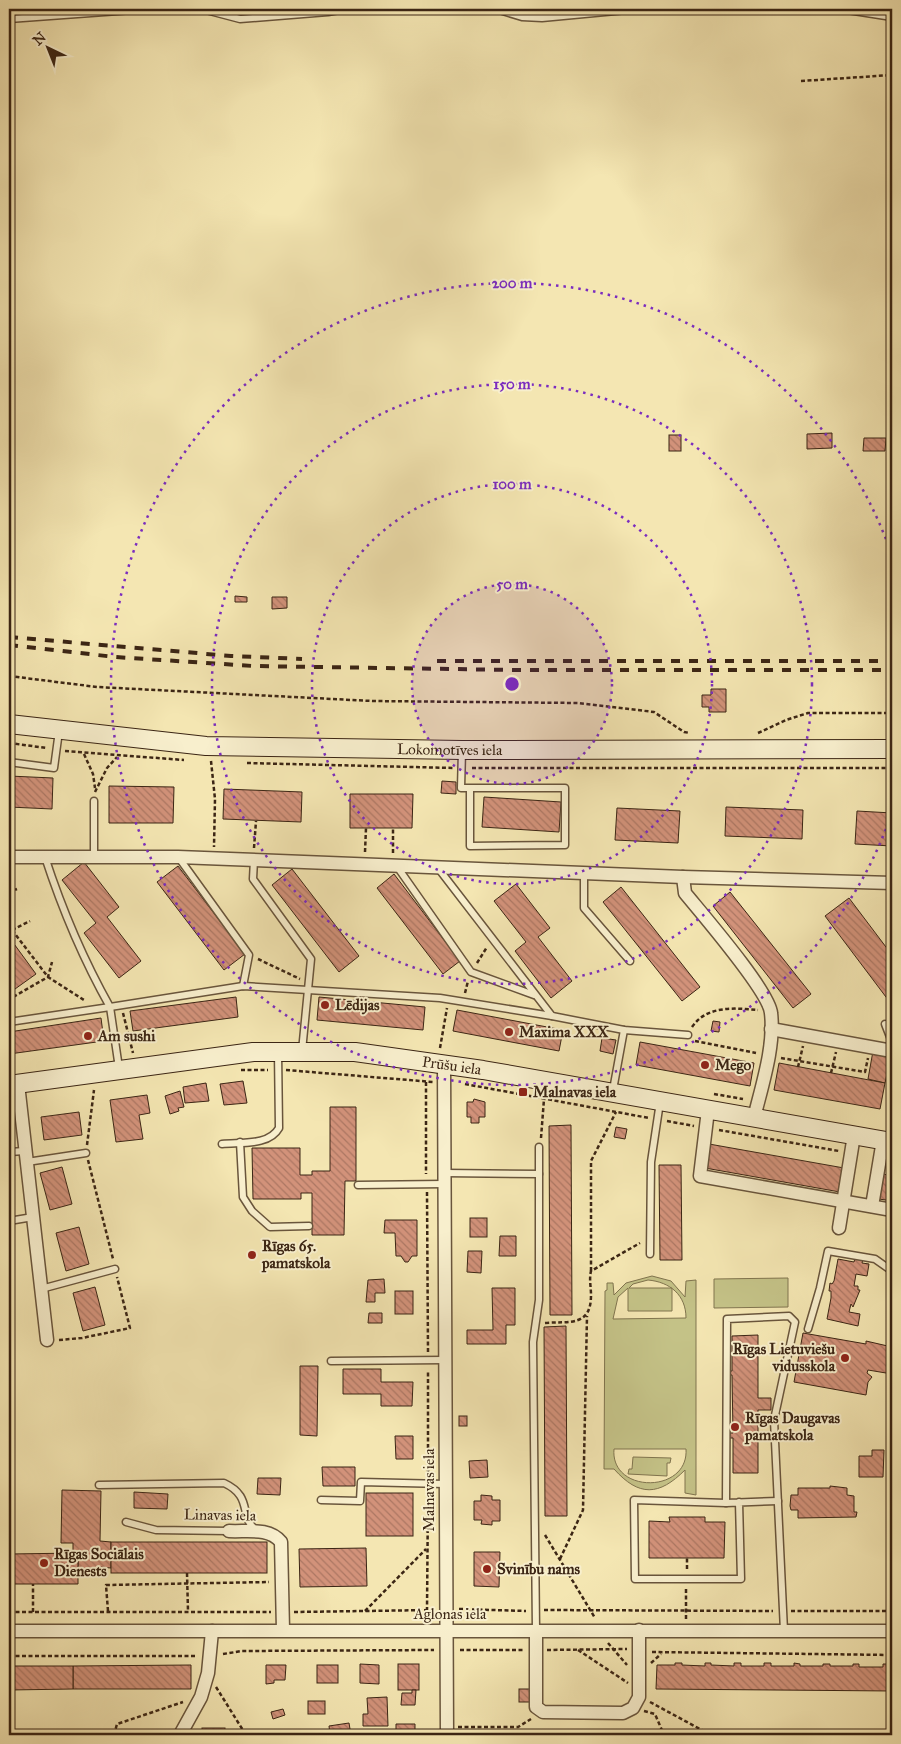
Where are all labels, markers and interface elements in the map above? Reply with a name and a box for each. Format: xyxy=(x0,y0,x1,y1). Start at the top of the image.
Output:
north arrow xyxy=(22,22,72,72)
text: N xyxy=(29,29,50,49)
text: 200 m xyxy=(492,274,533,292)
text: 150 m xyxy=(493,375,531,393)
text: 100 m xyxy=(492,475,532,493)
text: 50 m xyxy=(496,575,528,593)
centre of rings xyxy=(503,675,521,693)
street label: Lokomotīves iela xyxy=(397,740,503,759)
place label: Lēdijas xyxy=(335,996,380,1015)
marker: Lēdijas xyxy=(319,999,331,1011)
place label: Maxima XXX xyxy=(519,1023,609,1041)
marker: Maxima XXX xyxy=(503,1026,515,1038)
place label: Am sushi xyxy=(97,1027,156,1045)
marker: Am sushi xyxy=(82,1030,94,1042)
street label: Prūšu iela xyxy=(421,1053,483,1079)
place label: Mego xyxy=(715,1056,752,1075)
marker: Mego xyxy=(699,1059,711,1071)
place label: Malnavas iela xyxy=(533,1083,617,1101)
marker: Malnavas iela xyxy=(517,1086,529,1098)
place label: Rīgas 65. pamatskola xyxy=(261,1237,331,1273)
marker: Rīgas 65. pamatskola xyxy=(246,1249,258,1261)
place label: Rīgas Lietuviešu vidusskola xyxy=(733,1340,836,1375)
marker: Rīgas Lietuviešu vidusskola xyxy=(839,1352,851,1364)
place label: Rīgas Daugavas pamatskola xyxy=(744,1409,841,1445)
marker: Rīgas Daugavas pamatskola xyxy=(729,1421,741,1433)
street label: Malnavas iela xyxy=(420,1448,438,1532)
street label: Linavas iela xyxy=(184,1505,257,1525)
place label: Rīgas Sociālais Dienests xyxy=(54,1545,144,1580)
marker: Rīgas Sociālais Dienests xyxy=(38,1557,50,1569)
place label: Svinību nams xyxy=(497,1560,581,1578)
marker: Svinību nams xyxy=(481,1563,493,1575)
street label: Aglonas iela xyxy=(413,1605,487,1623)

